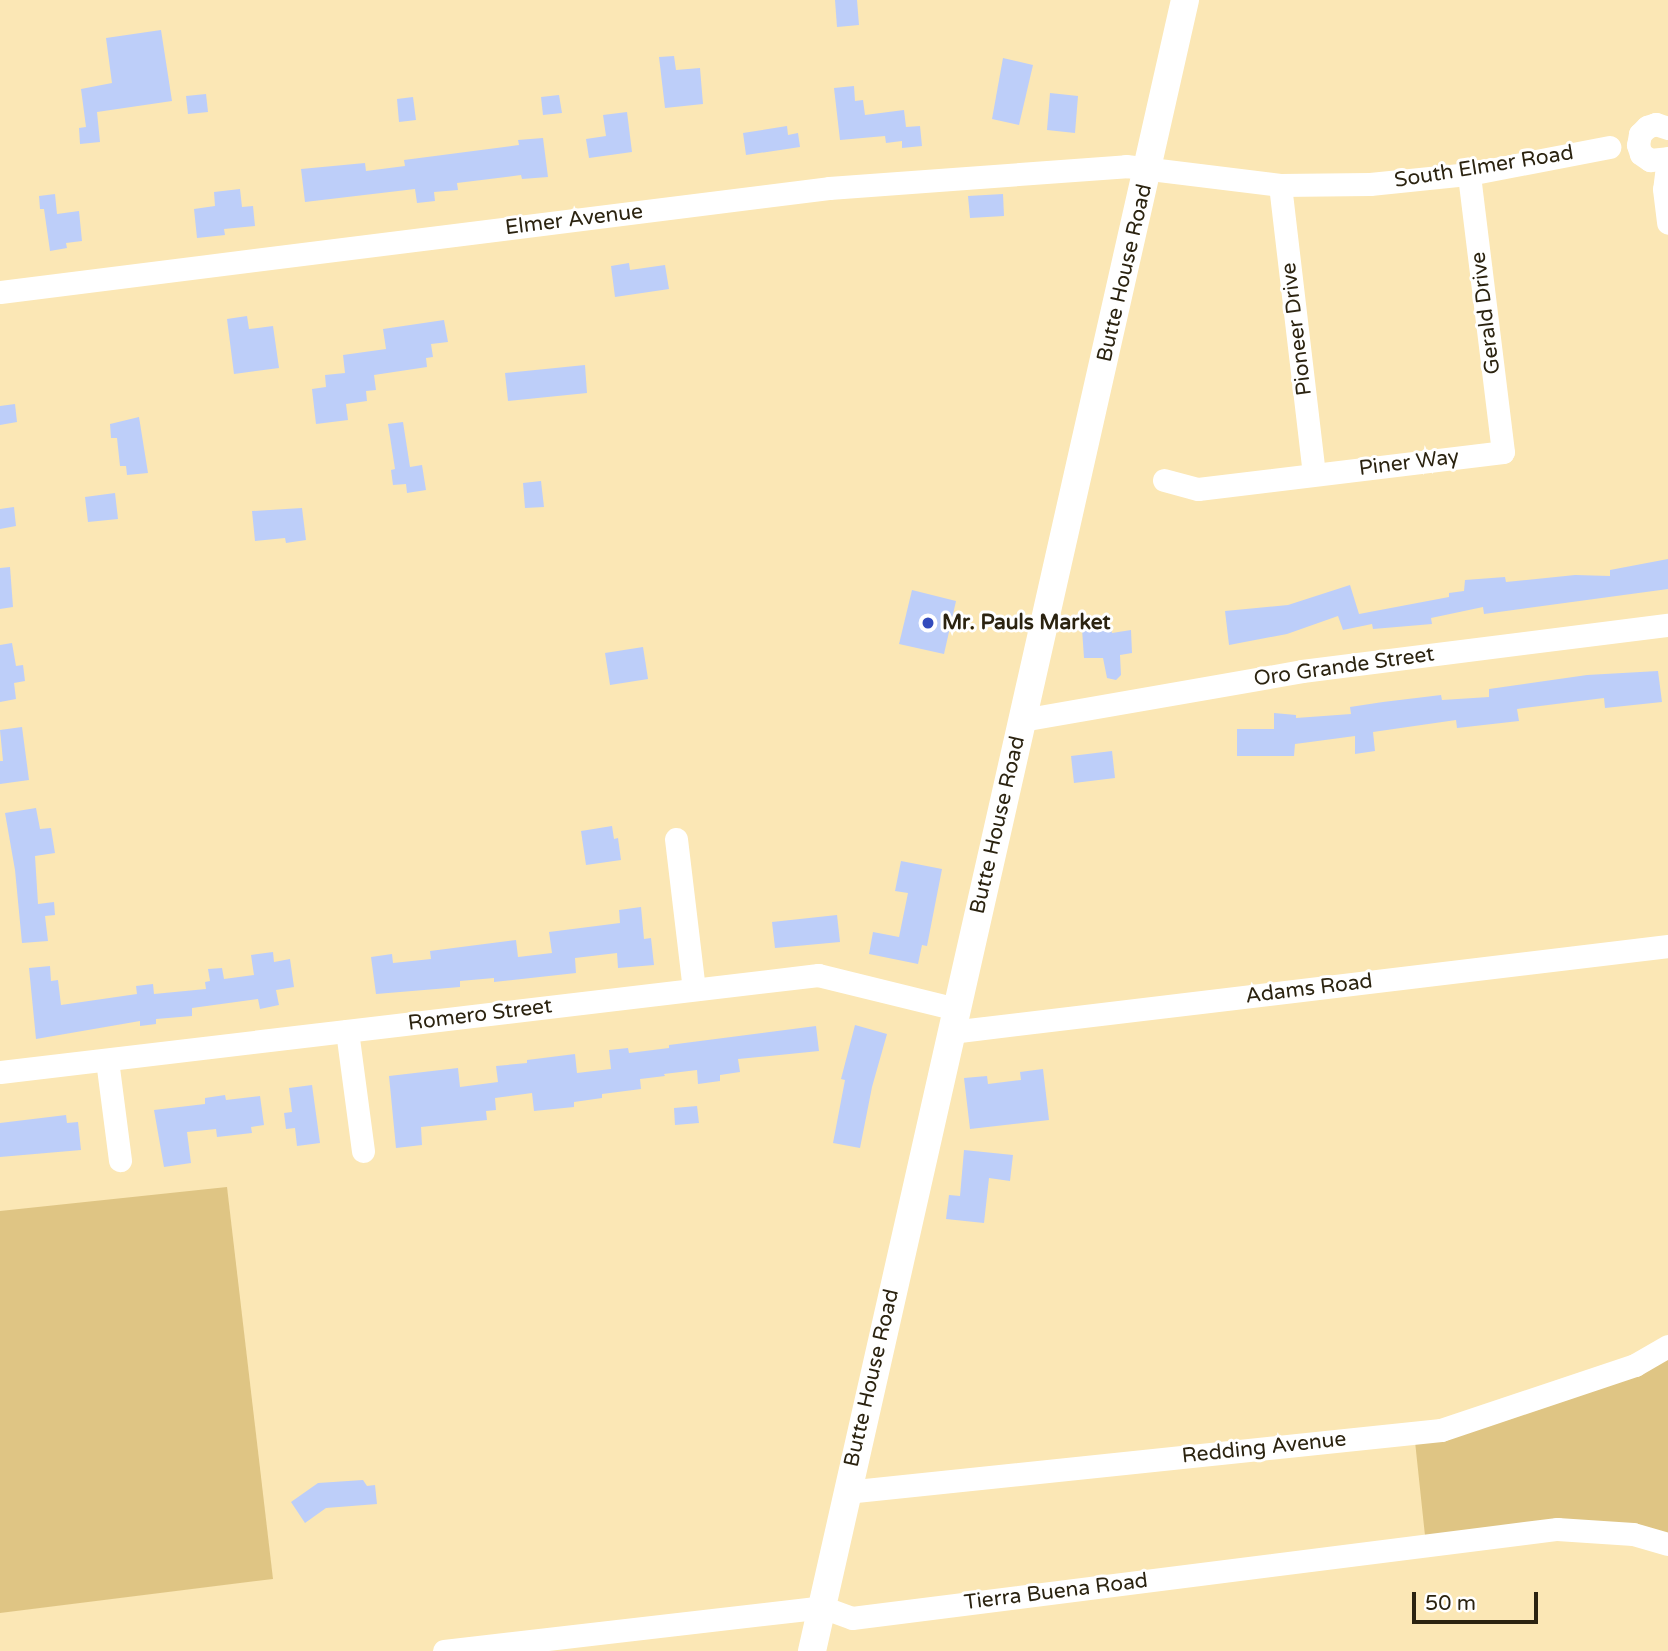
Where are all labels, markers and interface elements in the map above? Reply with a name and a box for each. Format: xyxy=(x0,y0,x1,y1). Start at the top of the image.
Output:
street label: South Elmer Road xyxy=(1393,140,1575,194)
street label: Butte House Road xyxy=(1092,182,1158,364)
street label: Elmer Avenue xyxy=(504,199,644,241)
street label: Gerald Drive xyxy=(1466,250,1506,376)
street label: Pioneer Drive xyxy=(1276,261,1318,397)
street label: Piner Way xyxy=(1358,444,1460,482)
place label: Mr. Pauls Market xyxy=(942,610,1111,636)
marker: Mr. Pauls Market xyxy=(920,615,936,631)
street label: Oro Grande Street xyxy=(1252,642,1436,692)
street label: Butte House Road xyxy=(965,734,1031,916)
street label: Adams Road xyxy=(1244,969,1374,1009)
street label: Romero Street xyxy=(407,994,553,1036)
street label: Butte House Road xyxy=(839,1287,905,1469)
street label: Redding Avenue xyxy=(1181,1427,1347,1469)
street label: Tierra Buena Road xyxy=(963,1568,1149,1616)
scale bar xyxy=(1416,1578,1542,1622)
text: 50 m xyxy=(1425,1591,1476,1616)

